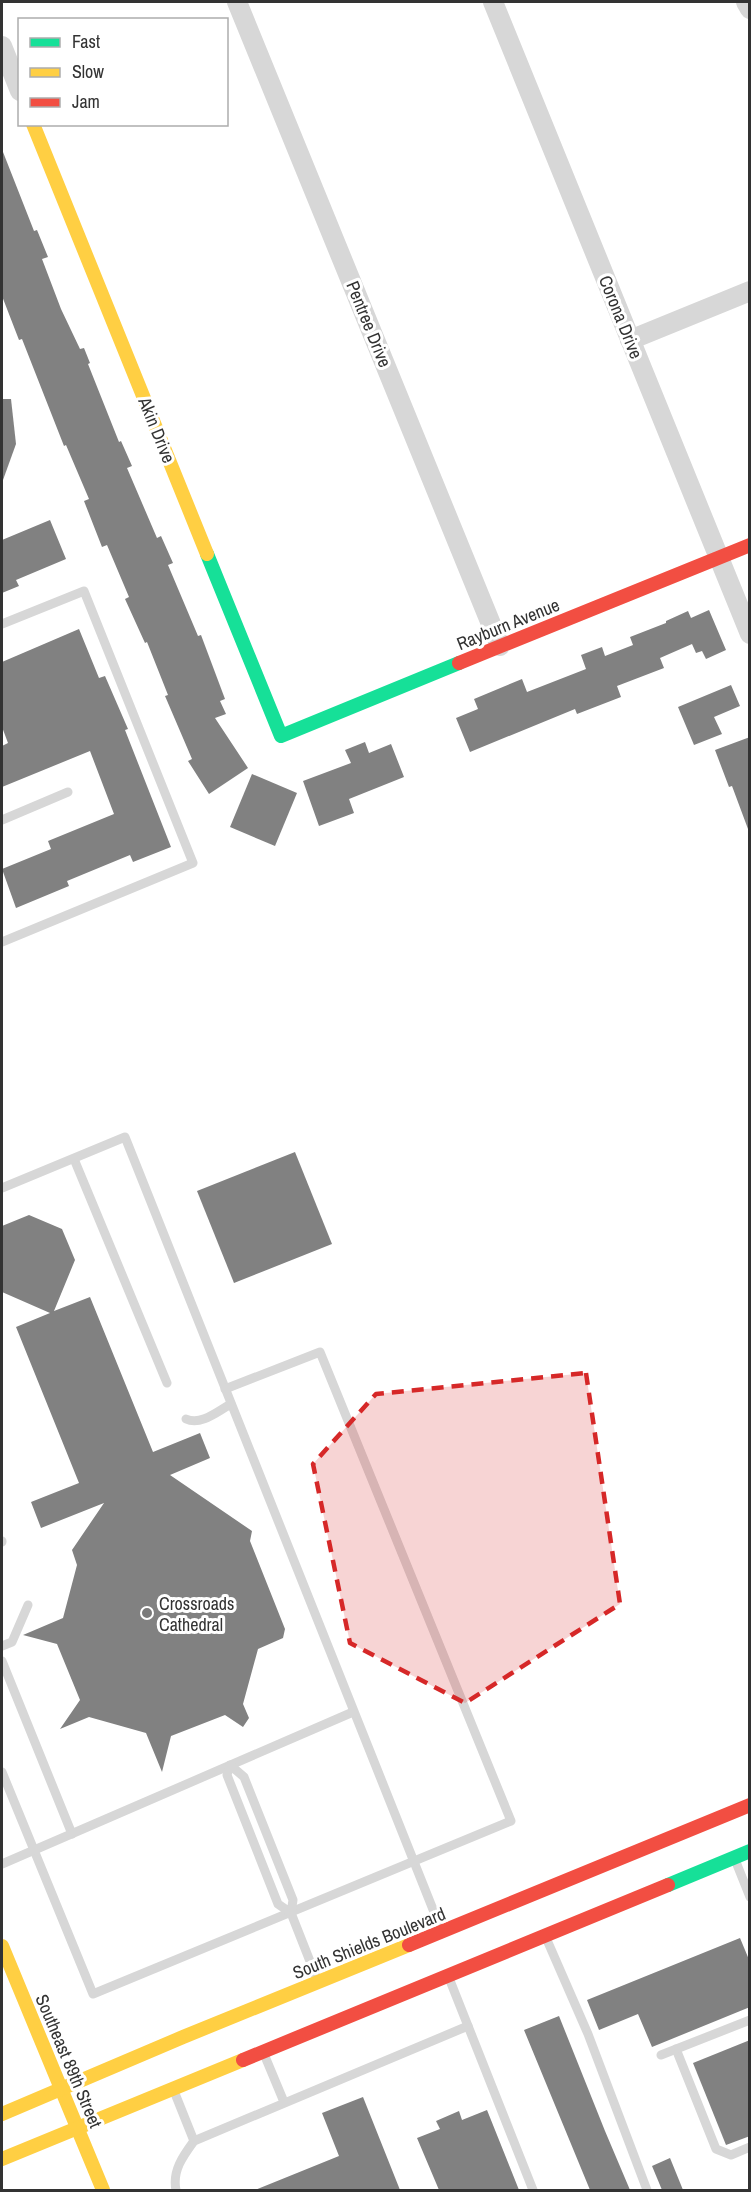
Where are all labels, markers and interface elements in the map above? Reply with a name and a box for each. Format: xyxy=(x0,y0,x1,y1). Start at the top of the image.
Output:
legend xyxy=(18,18,228,126)
text: Fast xyxy=(72,29,100,54)
text: Slow xyxy=(72,59,104,84)
text: Jam xyxy=(72,89,100,114)
street label: Corona Drive xyxy=(593,272,649,362)
street label: Pentree Drive xyxy=(340,277,398,371)
street label: Akin Drive xyxy=(132,392,181,467)
street label: Rayburn Avenue xyxy=(453,592,563,656)
place label: Crossroads Cathedral xyxy=(159,1591,234,1637)
marker: Crossroads Cathedral xyxy=(140,1606,154,1620)
street label: South Shields Boulevard xyxy=(289,1901,449,1985)
street label: Southeast 89th Street xyxy=(30,1990,108,2132)

